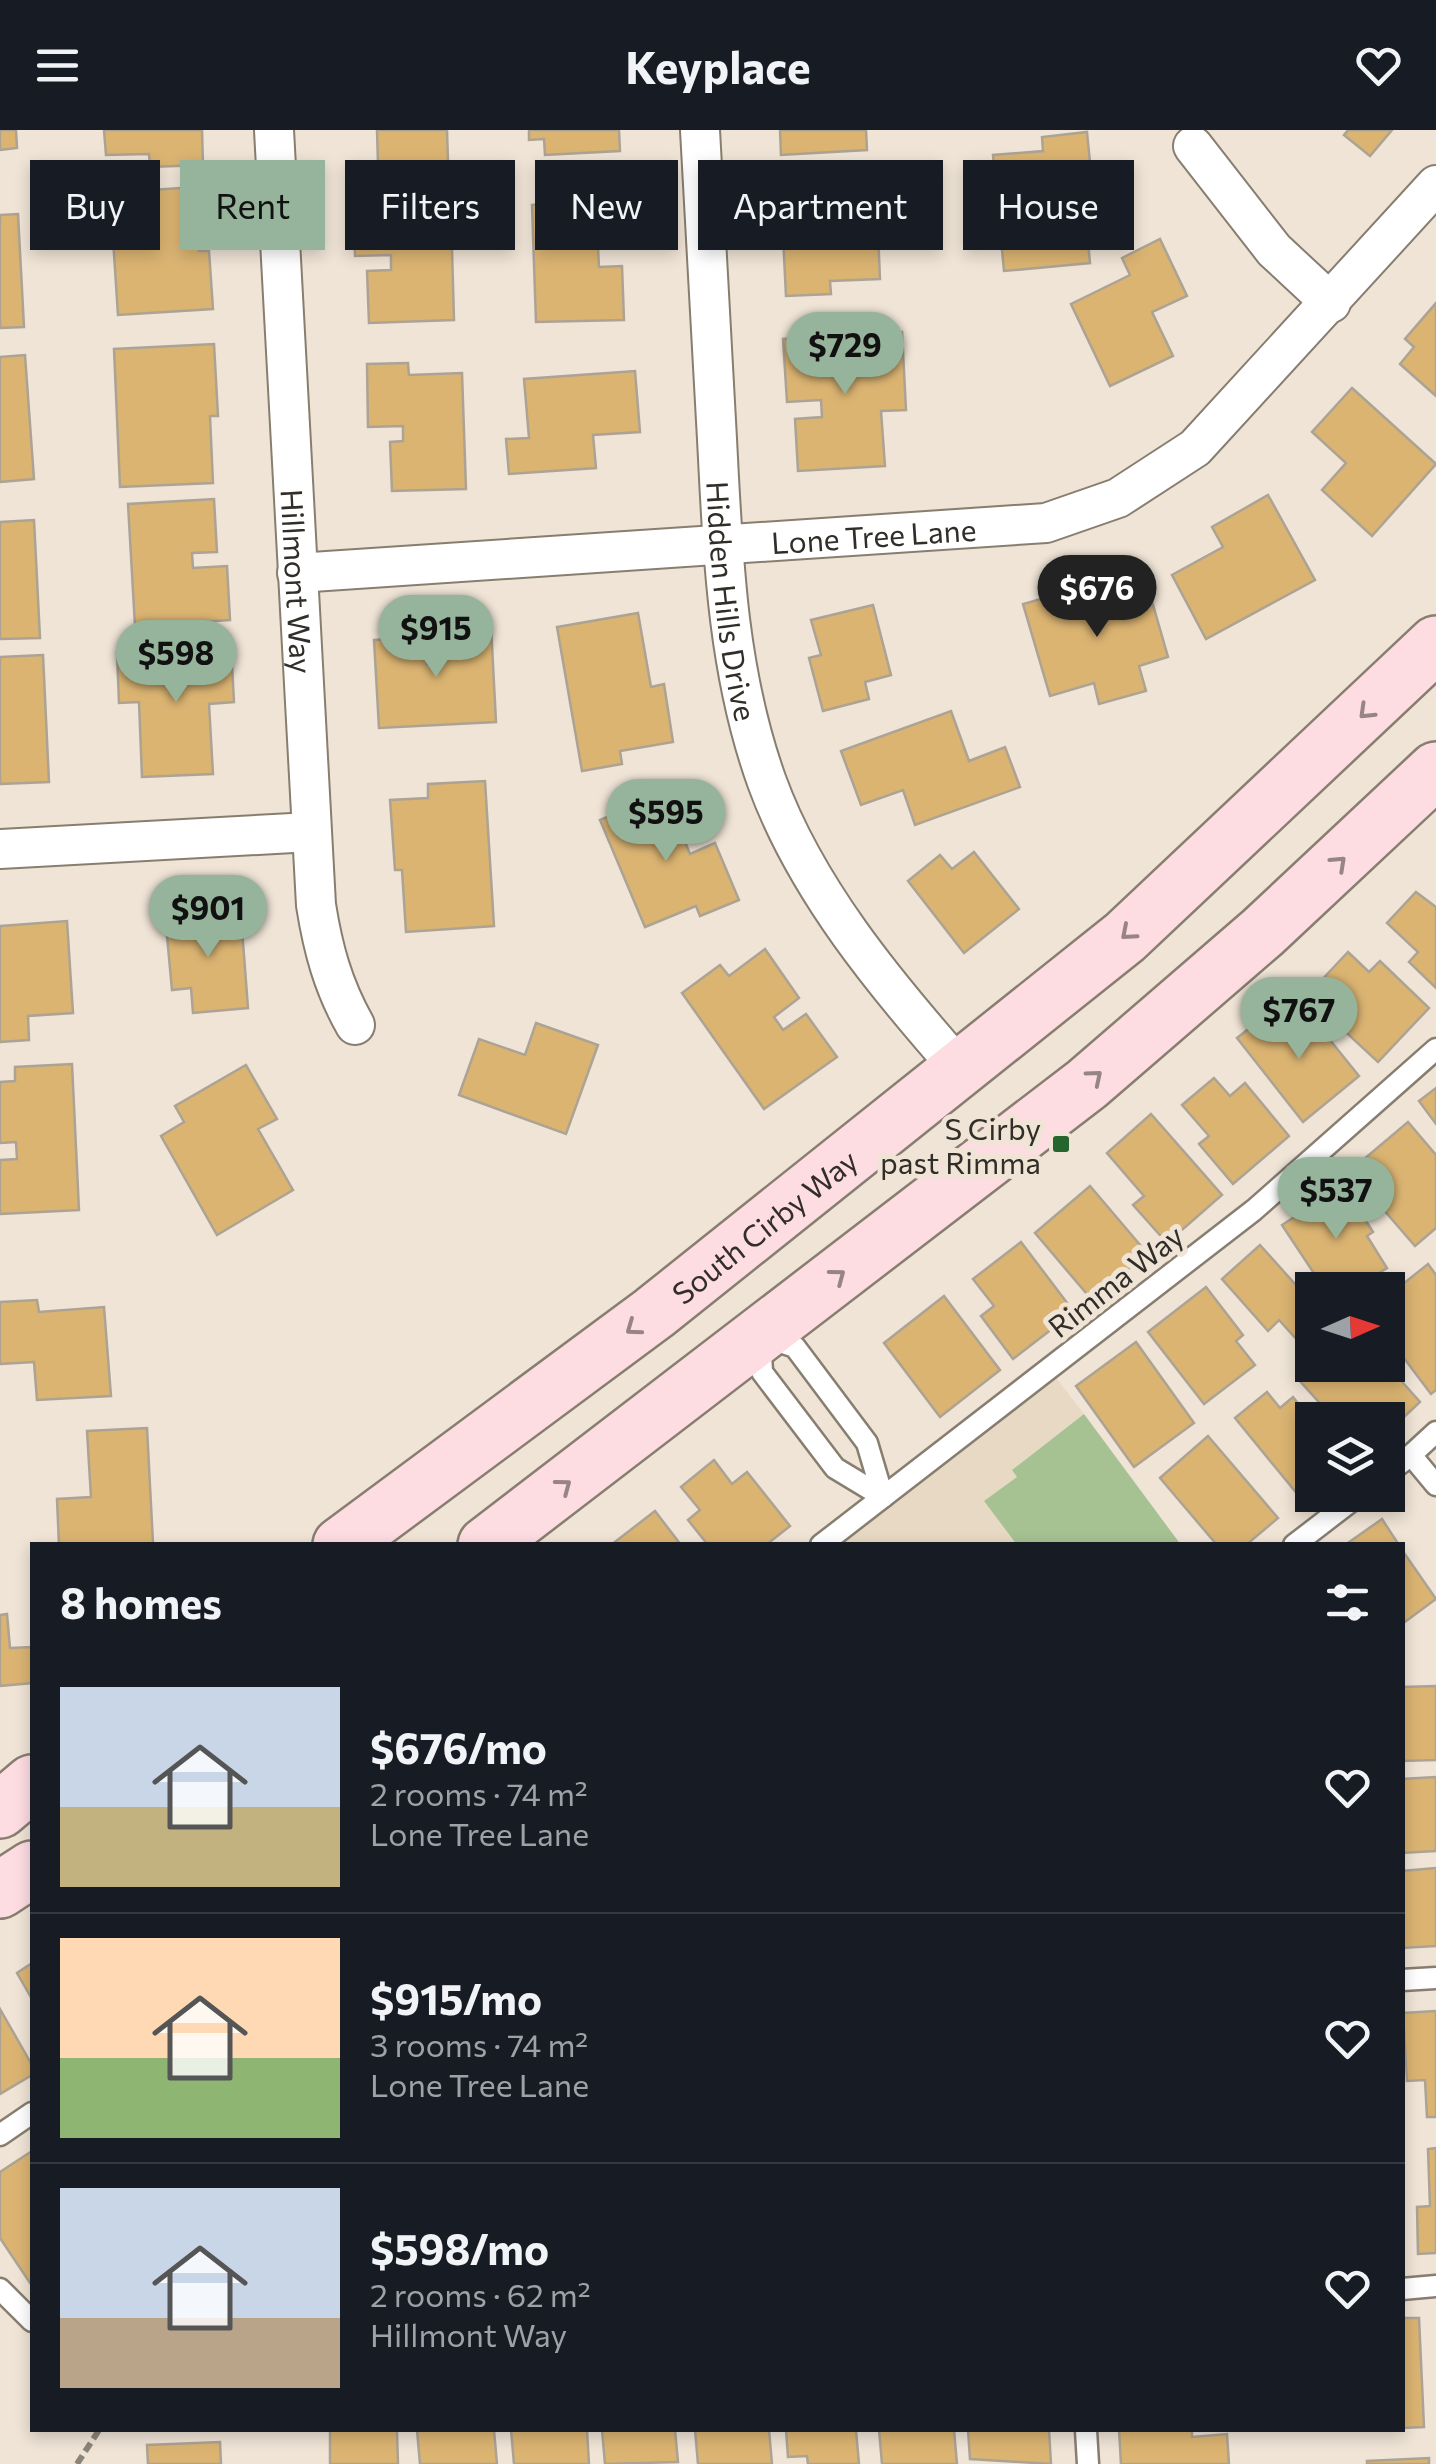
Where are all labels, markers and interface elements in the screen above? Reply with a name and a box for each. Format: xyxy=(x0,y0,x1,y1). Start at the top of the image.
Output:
icon: menu xyxy=(30,38,85,93)
text: Keyplace xyxy=(625,38,811,93)
icon: heart xyxy=(1351,38,1406,93)
chip: Buy xyxy=(30,160,160,250)
chip: Rent xyxy=(180,160,325,250)
chip: Filters xyxy=(345,160,515,250)
chip: New xyxy=(535,160,678,250)
chip: Apartment xyxy=(698,160,943,250)
chip: House xyxy=(963,160,1134,250)
pin: $729 xyxy=(786,312,904,397)
text: $729 xyxy=(808,324,882,364)
street label: Hidden Hills Drive xyxy=(701,480,766,724)
street label: Hillmont Way xyxy=(275,488,322,675)
street label: Lone Tree Lane xyxy=(770,509,977,560)
pin: $676 xyxy=(1038,555,1156,640)
text: $676 xyxy=(1060,567,1134,607)
pin: $915 xyxy=(377,595,495,680)
text: $915 xyxy=(400,607,472,647)
pin: $598 xyxy=(117,620,235,705)
text: $598 xyxy=(138,632,214,672)
one-way arrow xyxy=(1360,700,1378,718)
pin: $595 xyxy=(607,779,725,864)
text: $595 xyxy=(628,791,704,831)
one-way arrow xyxy=(1327,856,1345,874)
pin: $901 xyxy=(149,875,267,960)
text: $901 xyxy=(171,887,245,927)
one-way arrow xyxy=(1122,922,1140,940)
pin: $767 xyxy=(1240,977,1358,1062)
text: $767 xyxy=(1263,989,1335,1029)
one-way arrow xyxy=(1083,1071,1101,1089)
place label: S Cirby past Rimma xyxy=(880,1109,1041,1180)
marker: S Cirby past Rimma xyxy=(1050,1133,1072,1155)
street label: South Cirby Way xyxy=(664,1140,864,1311)
pin: $537 xyxy=(1277,1157,1395,1242)
text: $537 xyxy=(1300,1169,1372,1209)
street label: Rimma Way xyxy=(1040,1216,1190,1344)
one-way arrow xyxy=(827,1270,845,1288)
north arrow xyxy=(1295,1272,1405,1382)
map controls xyxy=(1295,1272,1405,1512)
one-way arrow xyxy=(626,1316,644,1334)
button: layers xyxy=(1295,1402,1405,1512)
one-way arrow xyxy=(553,1480,571,1498)
icon: filters xyxy=(1320,1575,1375,1630)
text: 8 homes xyxy=(60,1576,222,1628)
text: $676/mo xyxy=(370,1721,547,1773)
icon: home xyxy=(140,1727,260,1847)
icon: heart xyxy=(1320,1760,1375,1815)
text: 2 rooms · 74 m² xyxy=(370,1773,588,1813)
text: Lone Tree Lane xyxy=(370,1813,589,1853)
text: $915/mo xyxy=(370,1972,542,2024)
icon: home xyxy=(140,1978,260,2098)
icon: heart xyxy=(1320,2011,1375,2066)
text: 3 rooms · 74 m² xyxy=(370,2024,588,2064)
text: Lone Tree Lane xyxy=(370,2064,589,2104)
text: $598/mo xyxy=(370,2222,549,2274)
icon: home xyxy=(140,2228,260,2348)
icon: heart xyxy=(1320,2261,1375,2316)
text: 2 rooms · 62 m² xyxy=(370,2274,591,2314)
text: Hillmont Way xyxy=(370,2314,567,2354)

